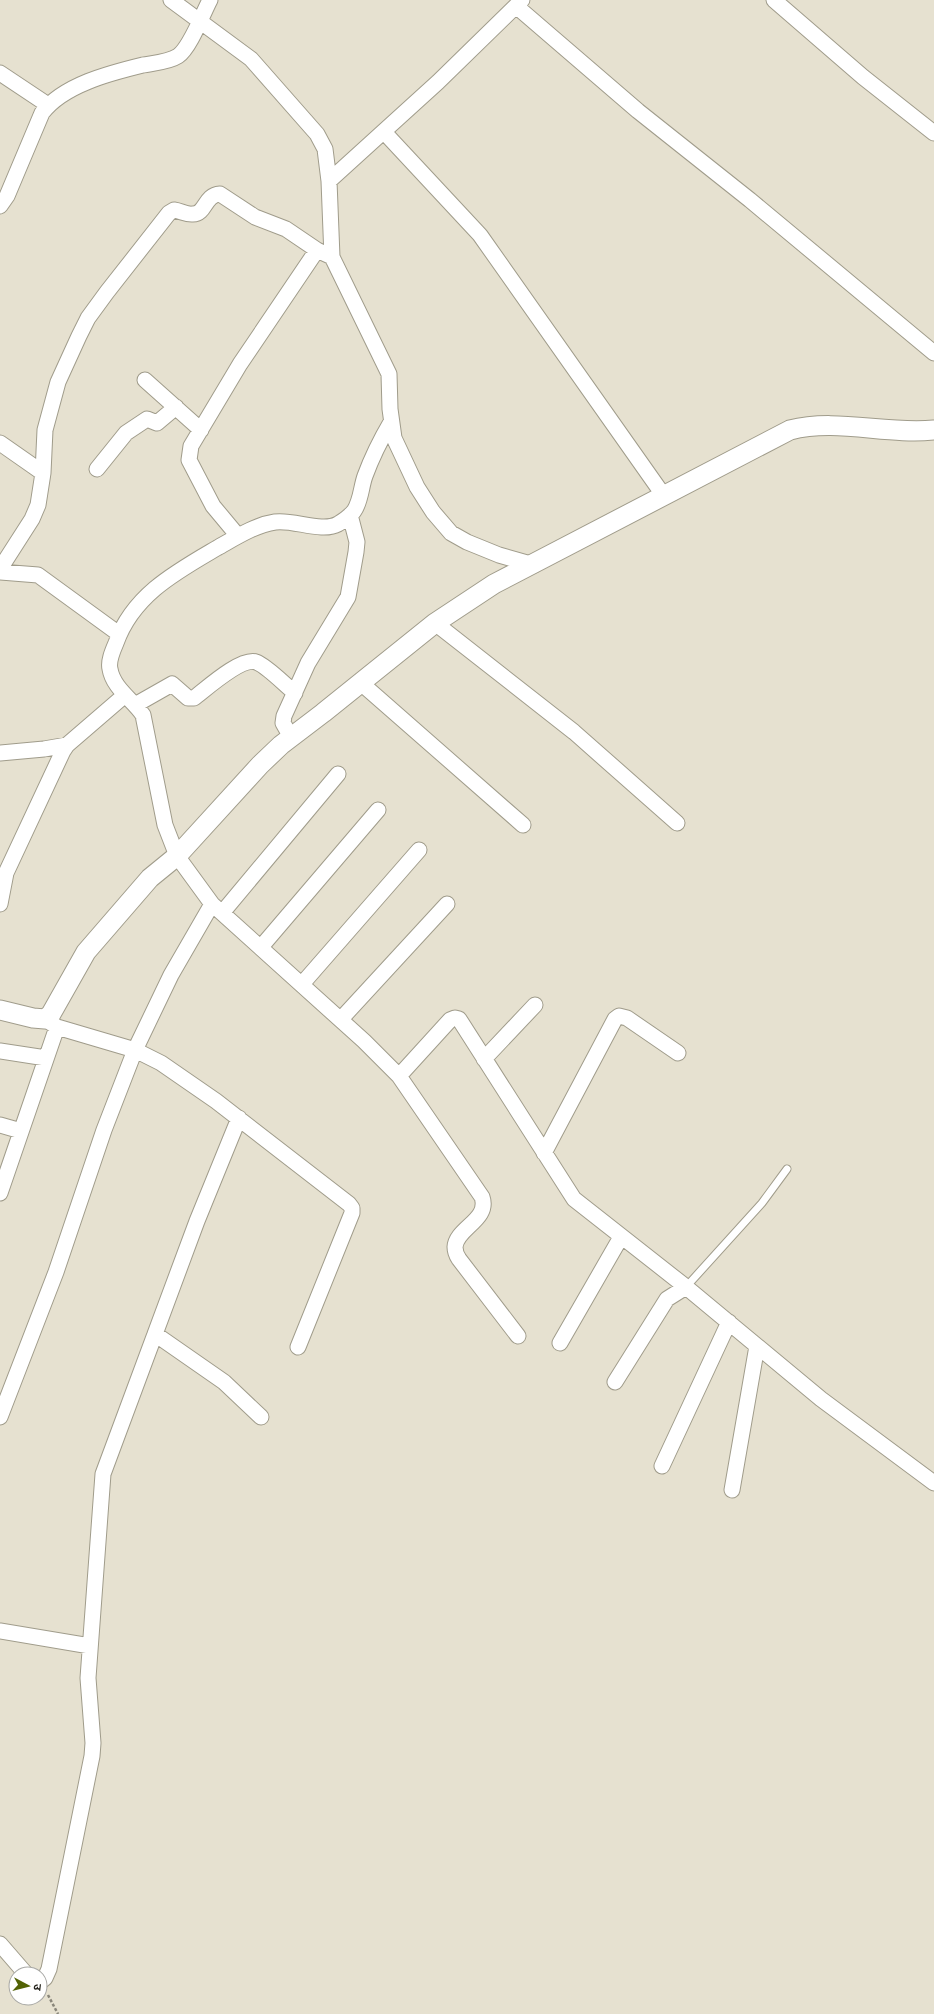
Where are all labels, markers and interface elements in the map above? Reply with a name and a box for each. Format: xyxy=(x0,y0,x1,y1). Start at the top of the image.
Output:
north arrow xyxy=(8,1966,48,2006)
text: उ xyxy=(32,1983,45,1992)

